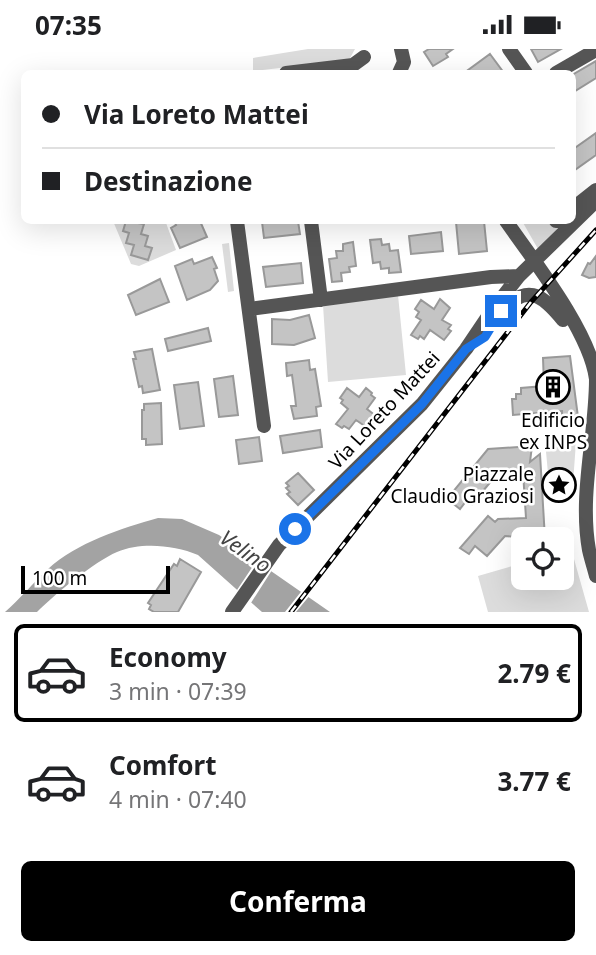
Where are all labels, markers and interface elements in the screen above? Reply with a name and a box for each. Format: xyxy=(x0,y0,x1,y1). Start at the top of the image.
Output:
text: 07:35 xyxy=(35,7,102,43)
text: Via Loreto Mattei xyxy=(84,96,309,132)
text: Destinazione xyxy=(84,163,252,199)
route end xyxy=(485,295,517,327)
street label: Via Loreto Mattei xyxy=(323,346,445,474)
building icon: Edificio ex INPS xyxy=(534,368,572,406)
place label: Edificio ex INPS xyxy=(519,407,587,455)
place label: Piazzale Claudio Graziosi xyxy=(390,461,534,509)
place icon: Piazzale Claudio Graziosi xyxy=(540,466,578,504)
route start xyxy=(279,513,311,545)
water label: Velino xyxy=(215,523,277,579)
map controls xyxy=(511,527,574,590)
button: locate xyxy=(511,527,574,590)
scale bar xyxy=(21,563,170,595)
text: 100 m xyxy=(32,565,87,591)
text: Economy xyxy=(109,639,227,675)
icon: car xyxy=(25,642,88,705)
text: 2.79 € xyxy=(497,655,571,691)
text: 3 min · 07:39 xyxy=(109,675,247,707)
text: Comfort xyxy=(109,747,217,783)
icon: car xyxy=(25,750,88,813)
text: 3.77 € xyxy=(497,763,571,799)
text: 4 min · 07:40 xyxy=(109,783,247,815)
button: Conferma xyxy=(21,861,575,941)

